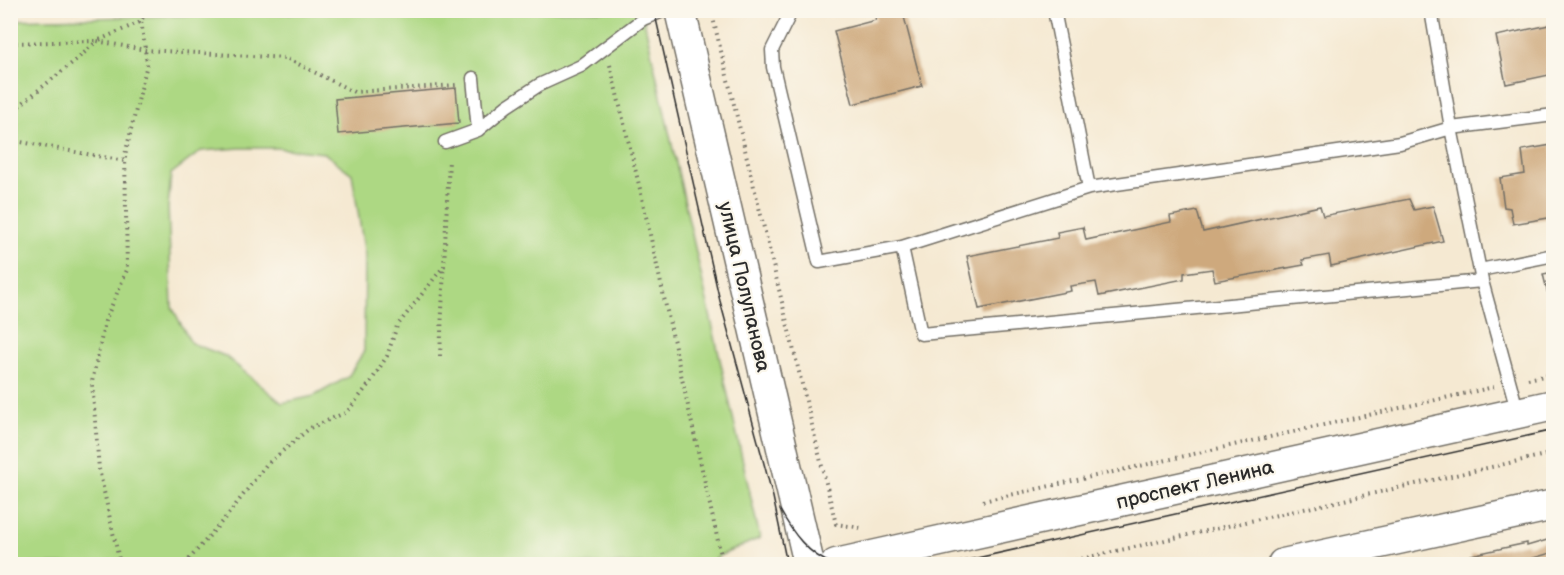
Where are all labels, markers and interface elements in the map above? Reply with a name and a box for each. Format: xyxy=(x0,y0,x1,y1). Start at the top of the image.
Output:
street label: улица Полупанова xyxy=(713,200,775,375)
street label: проспект Ленина xyxy=(1114,455,1276,515)

